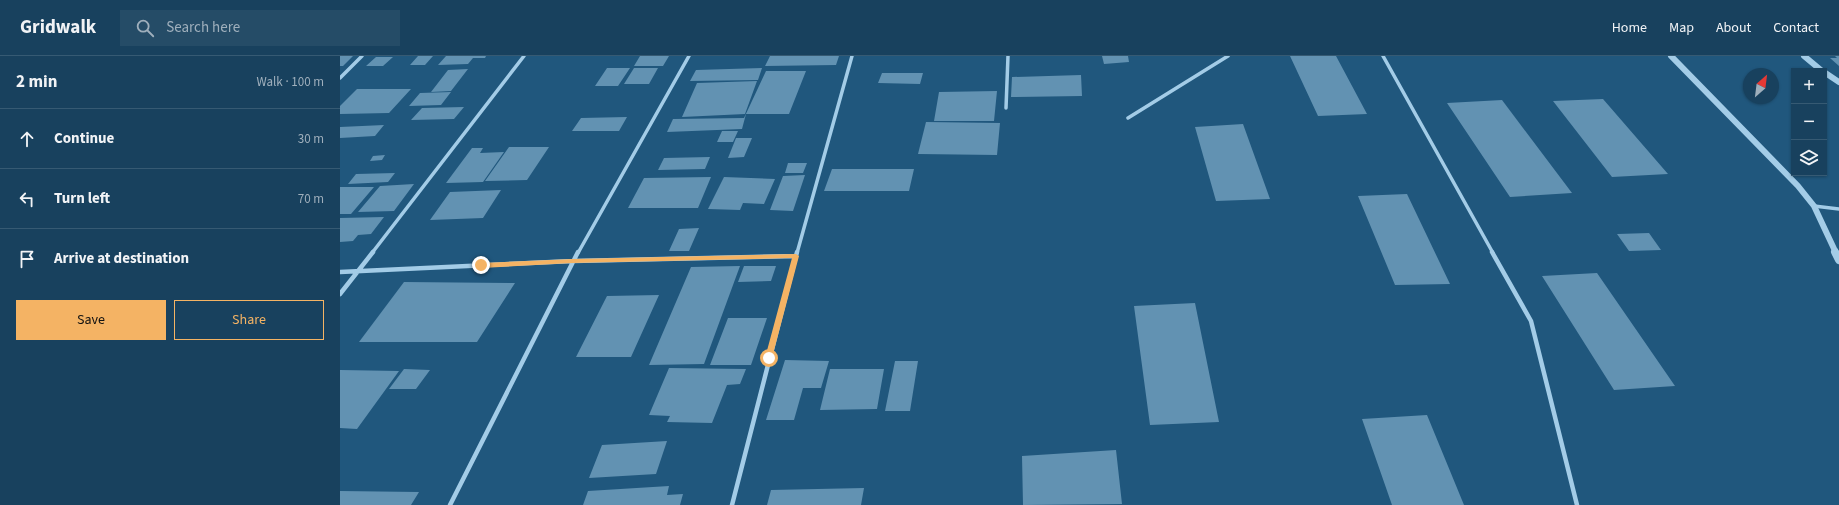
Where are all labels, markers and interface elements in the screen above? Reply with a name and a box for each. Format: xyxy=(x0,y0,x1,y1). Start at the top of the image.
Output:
search box xyxy=(120,10,400,46)
text: Gridwalk xyxy=(20,14,96,41)
icon: search xyxy=(134,17,156,39)
text: Search here xyxy=(166,17,240,38)
text: Home xyxy=(1612,18,1647,38)
text: Map xyxy=(1669,18,1694,38)
text: About xyxy=(1716,18,1751,38)
text: Contact xyxy=(1773,18,1819,38)
north arrow xyxy=(1743,68,1779,104)
map controls xyxy=(1791,68,1827,176)
button: + xyxy=(1791,68,1827,104)
text: 2 min xyxy=(16,70,57,94)
text: Walk · 100 m xyxy=(256,73,324,91)
button: − xyxy=(1791,104,1827,140)
icon: ahead xyxy=(16,128,38,150)
text: Continue xyxy=(54,128,114,149)
text: 30 m xyxy=(298,130,324,148)
button: layers xyxy=(1791,140,1827,176)
icon: left xyxy=(16,188,38,210)
text: Turn left xyxy=(54,188,110,209)
text: 70 m xyxy=(298,190,324,208)
icon: arrive xyxy=(16,248,38,270)
text: Arrive at destination xyxy=(54,248,189,269)
route end xyxy=(472,256,490,274)
button: Save xyxy=(16,300,166,340)
button: Share xyxy=(174,300,324,340)
route start xyxy=(760,349,778,367)

